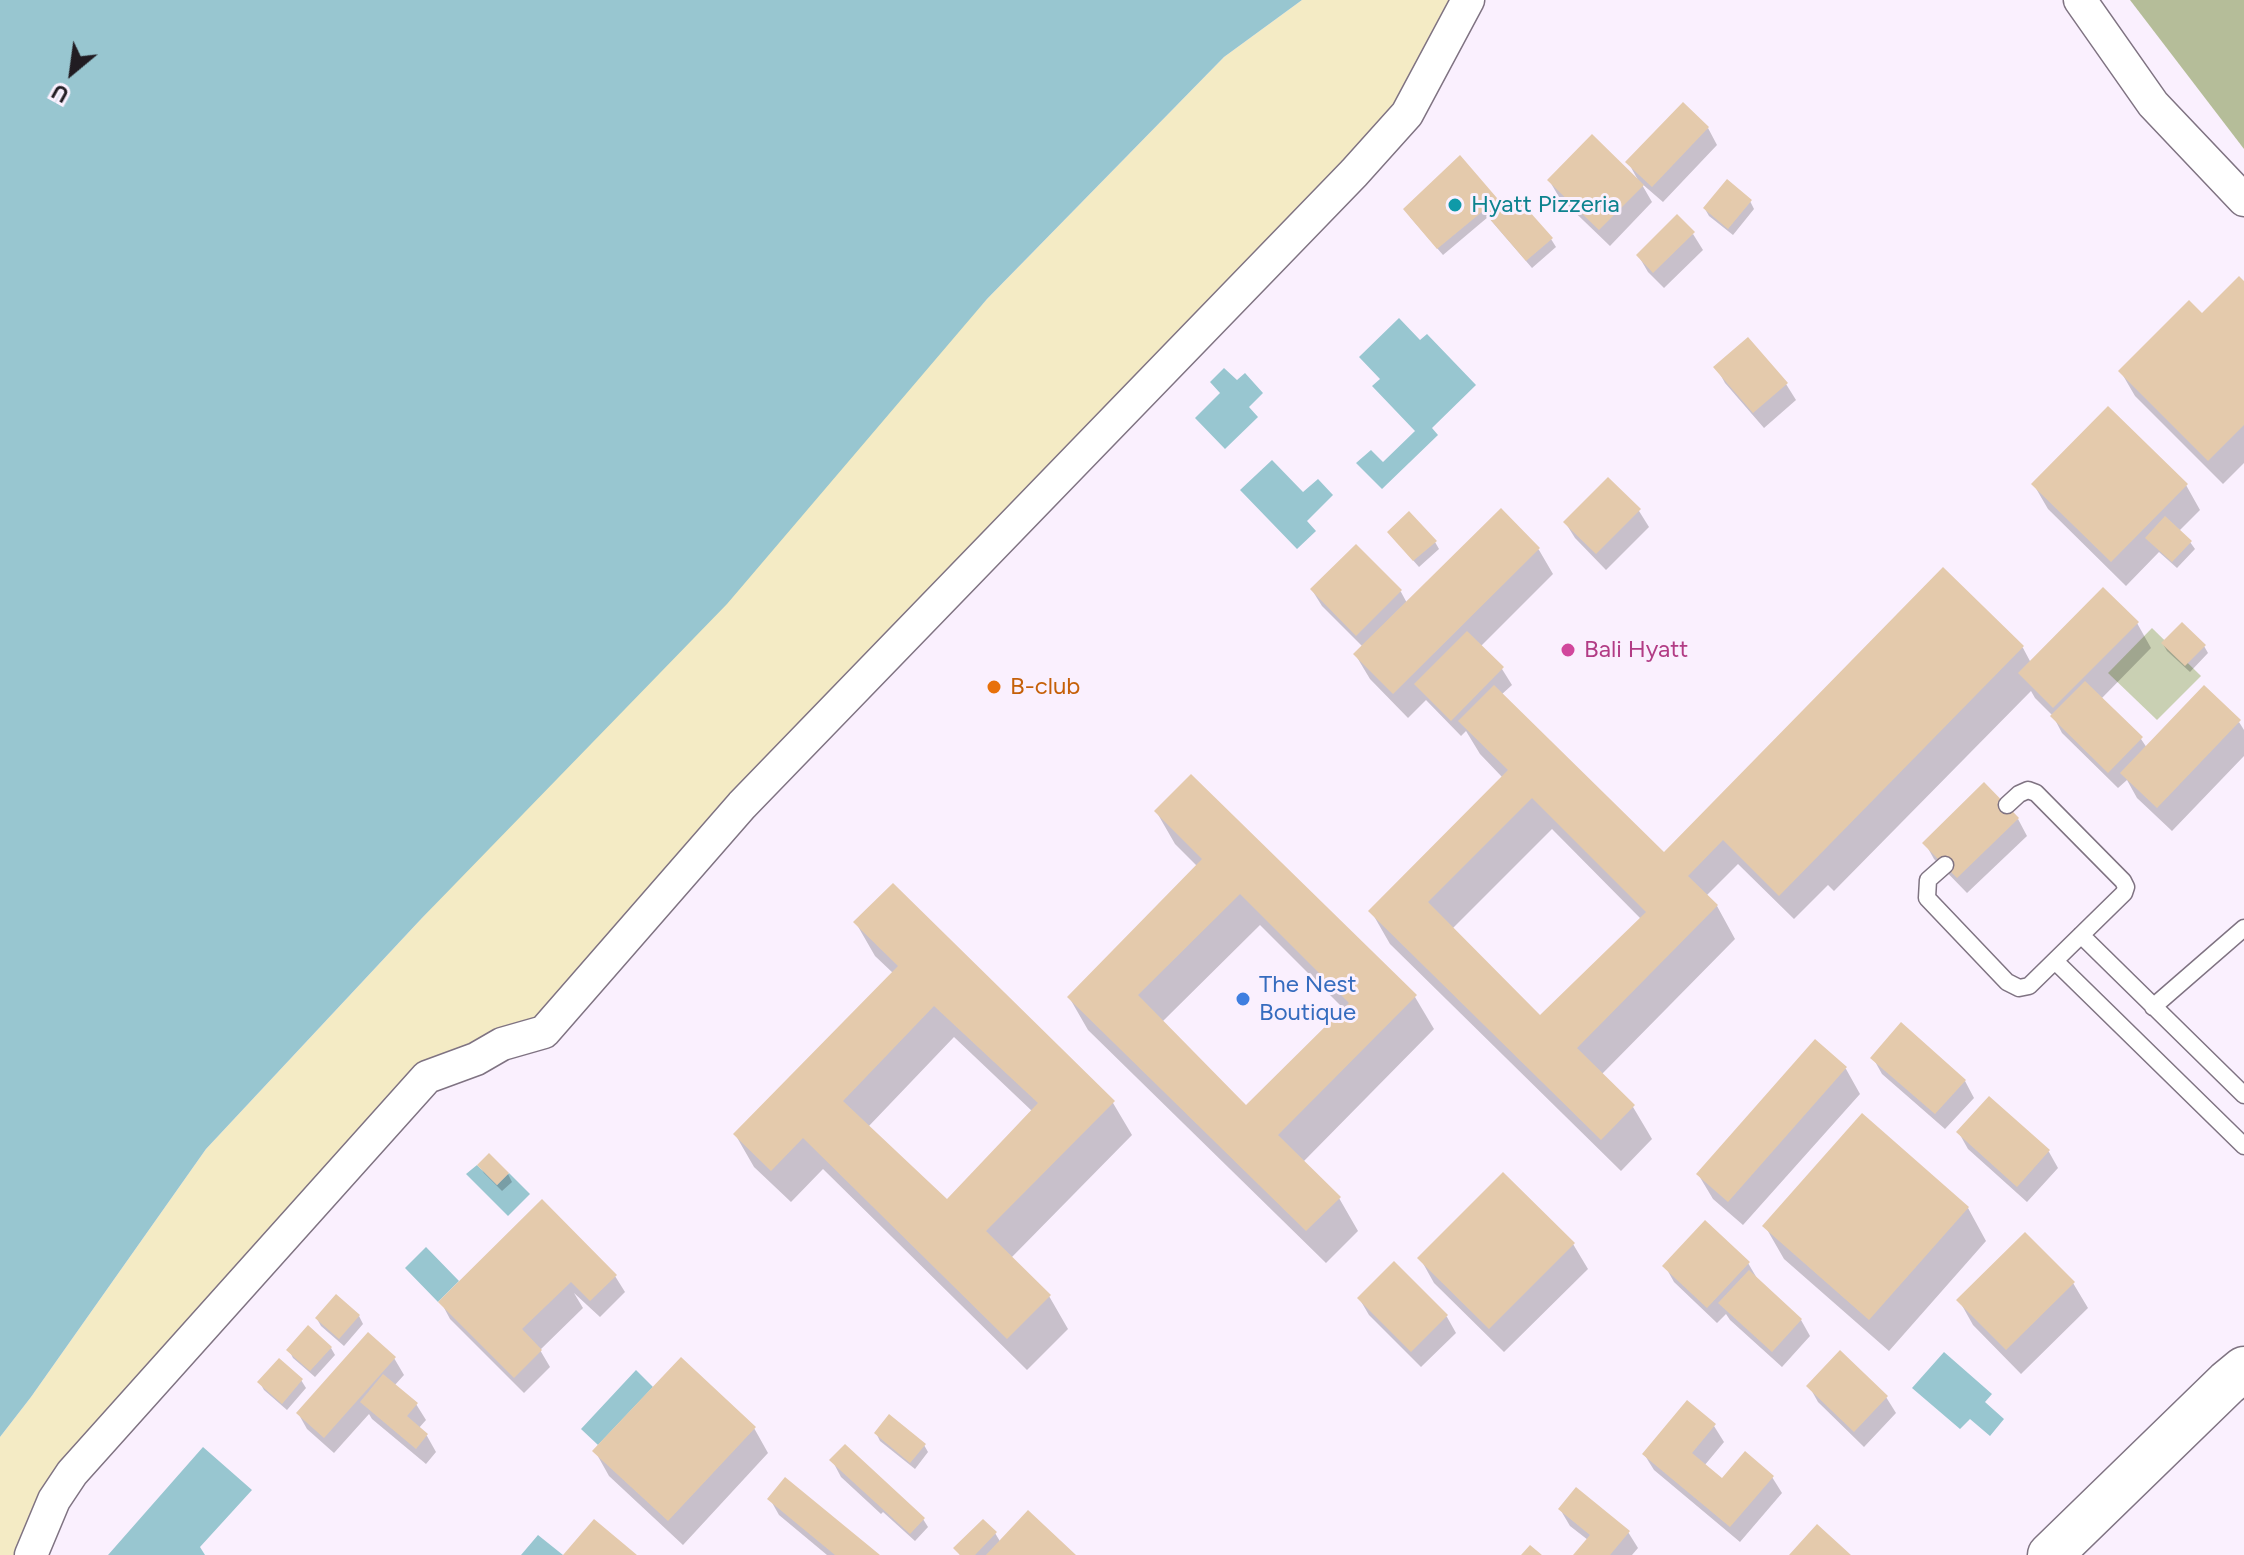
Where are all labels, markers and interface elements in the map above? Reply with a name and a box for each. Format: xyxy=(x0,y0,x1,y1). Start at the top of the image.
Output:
north arrow xyxy=(32,32,112,112)
text: U xyxy=(47,78,73,109)
place label: Hyatt Pizzeria xyxy=(1471,191,1620,219)
marker: Hyatt Pizzeria xyxy=(1446,196,1464,214)
place label: Bali Hyatt xyxy=(1584,636,1688,664)
marker: Bali Hyatt xyxy=(1559,641,1577,659)
place label: B-club xyxy=(1010,673,1080,701)
marker: B-club xyxy=(985,678,1003,696)
place label: The Nest Boutique xyxy=(1259,971,1357,1027)
marker: The Nest Boutique xyxy=(1234,990,1252,1008)

